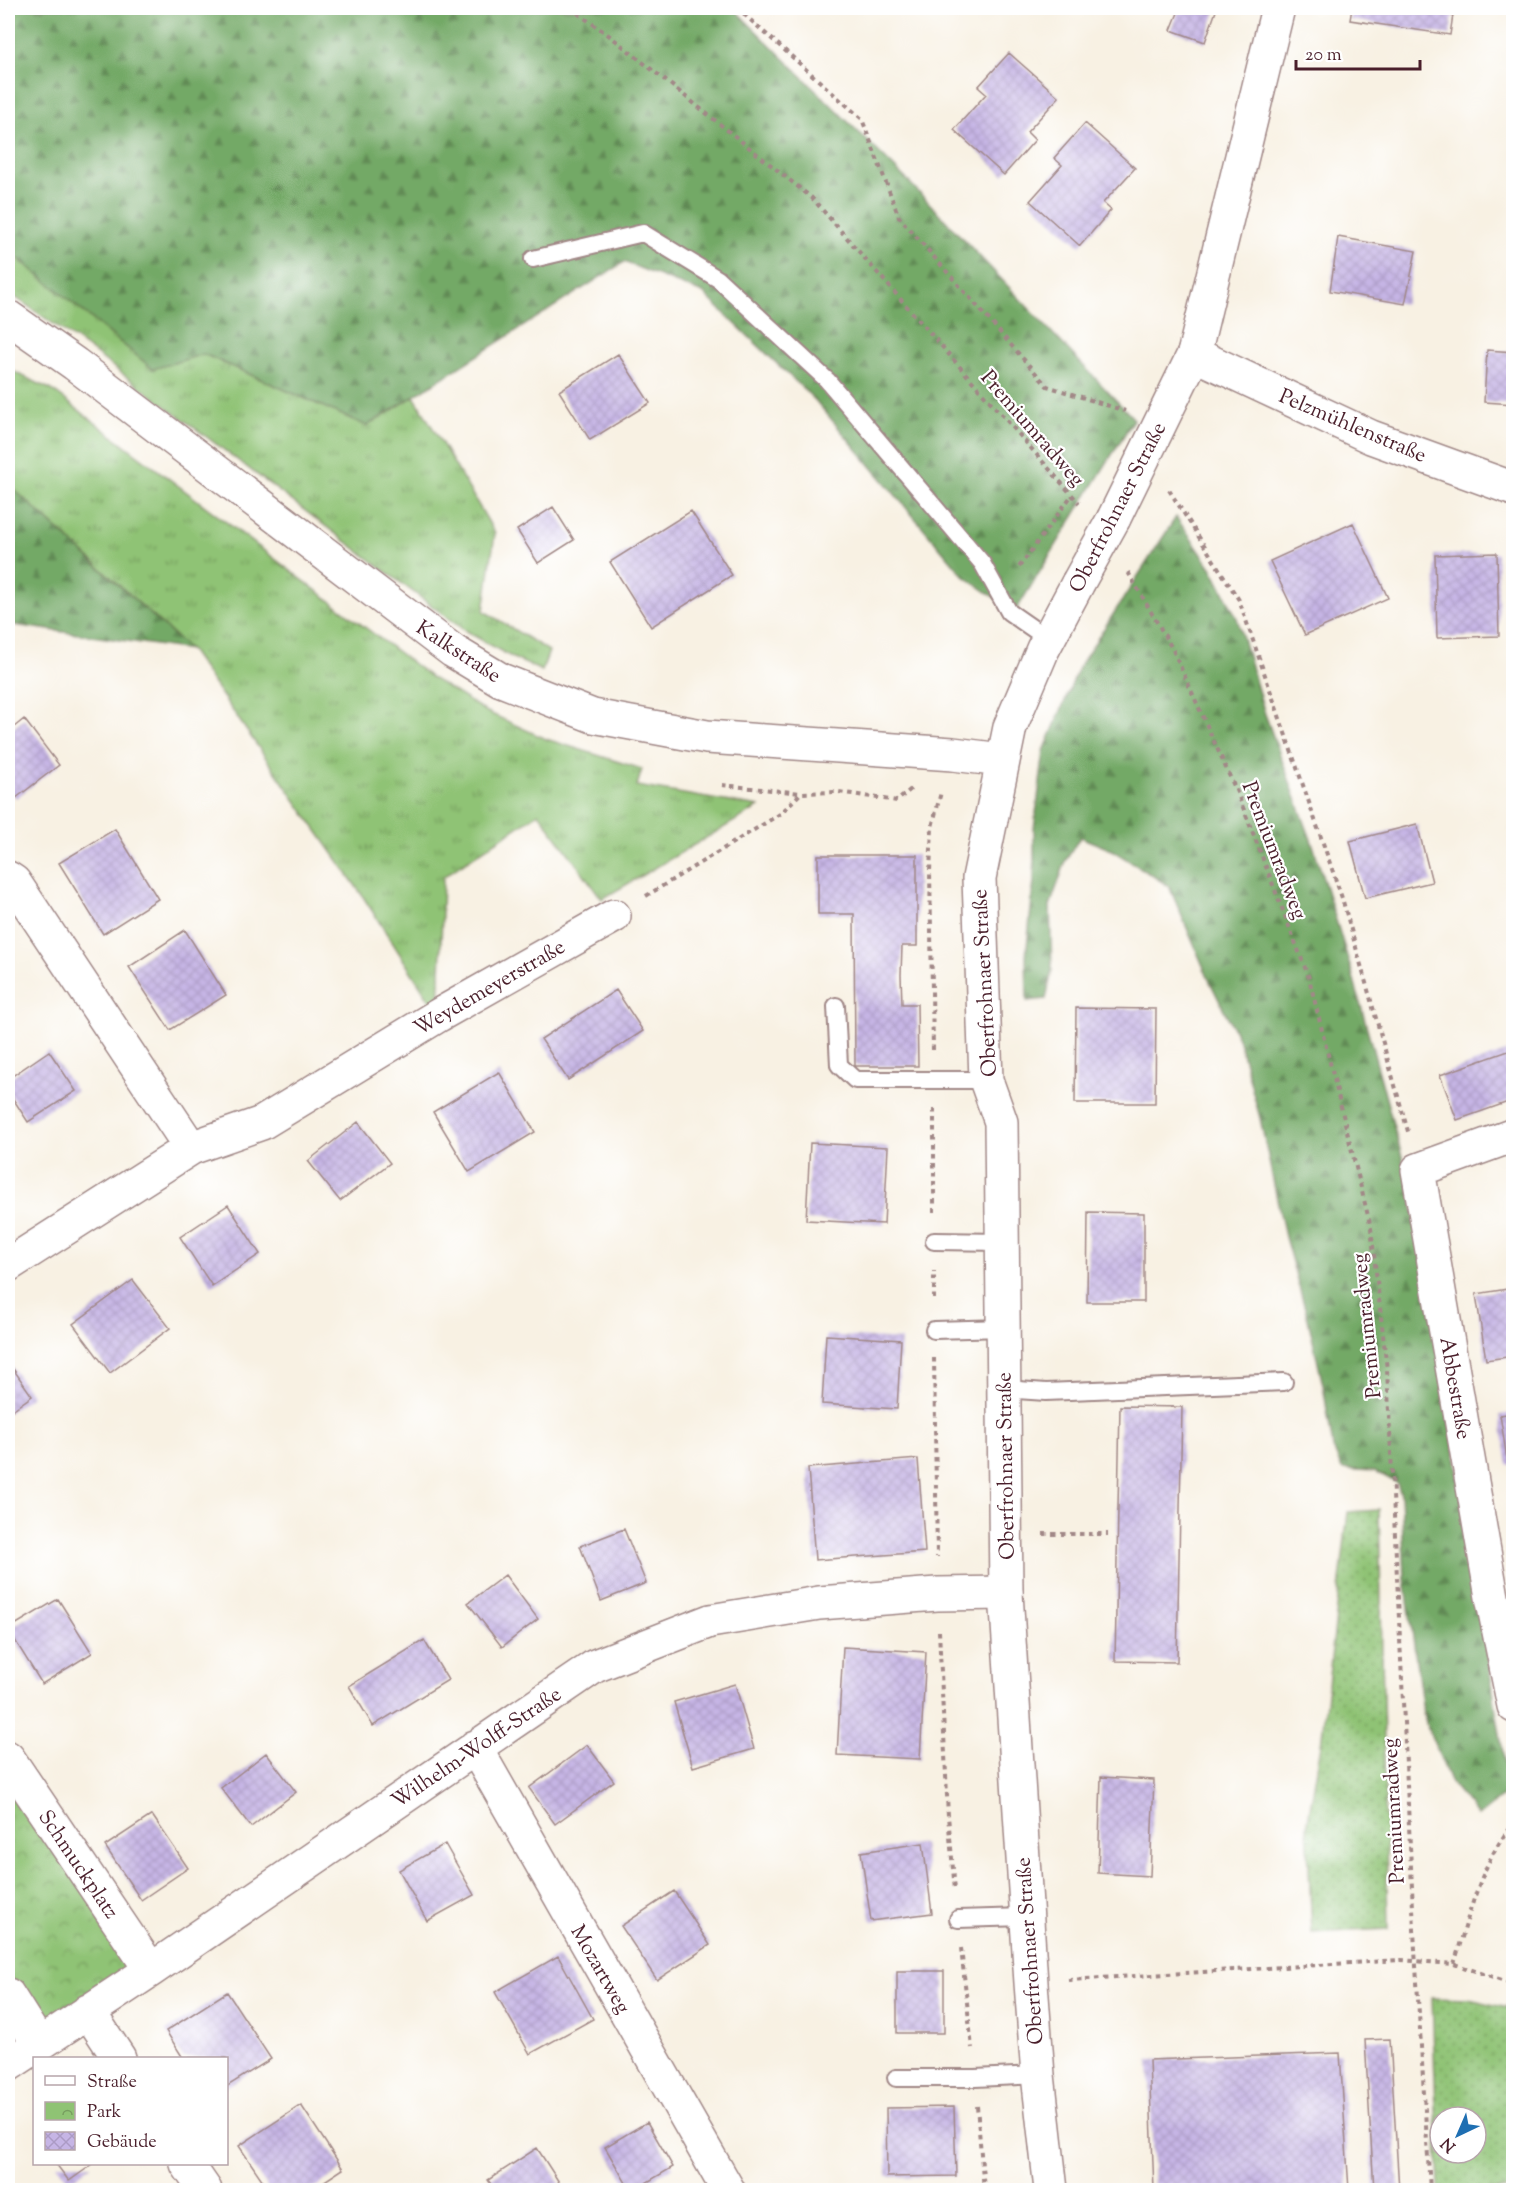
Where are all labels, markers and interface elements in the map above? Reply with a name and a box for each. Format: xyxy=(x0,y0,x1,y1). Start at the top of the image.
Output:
scale bar xyxy=(1296,33,1420,71)
text: 20 m xyxy=(1305,43,1342,69)
street label: Premiumradweg xyxy=(972,364,1091,494)
street label: Pelzmühlenstraße xyxy=(1274,382,1431,471)
street label: Oberfrohnaer Straße xyxy=(1063,417,1175,598)
street label: Kalkstraße xyxy=(409,614,506,691)
street label: Premiumradweg xyxy=(1233,777,1313,924)
street label: Oberfrohnaer Straße xyxy=(966,888,1006,1078)
street label: Weydemeyerstraße xyxy=(409,933,571,1044)
street label: Premiumradweg xyxy=(1345,1252,1391,1400)
street label: Abbestraße xyxy=(1430,1335,1478,1442)
street label: Oberfrohnaer Straße xyxy=(990,1372,1024,1560)
street label: Wilhelm-Wolff-Straße xyxy=(386,1680,568,1817)
street label: Premiumradweg xyxy=(1376,1737,1414,1884)
street label: Schmuckplatz xyxy=(30,1804,125,1926)
street label: Oberfrohnaer Straße xyxy=(1009,1856,1053,2046)
street label: Mozartweg xyxy=(562,1920,637,2020)
legend xyxy=(33,2057,228,2165)
text: Straße xyxy=(87,2070,137,2096)
text: Park xyxy=(87,2100,122,2126)
north arrow xyxy=(1428,2105,1488,2165)
text: Gebäude xyxy=(87,2130,157,2156)
text: N xyxy=(1437,2131,1462,2157)

